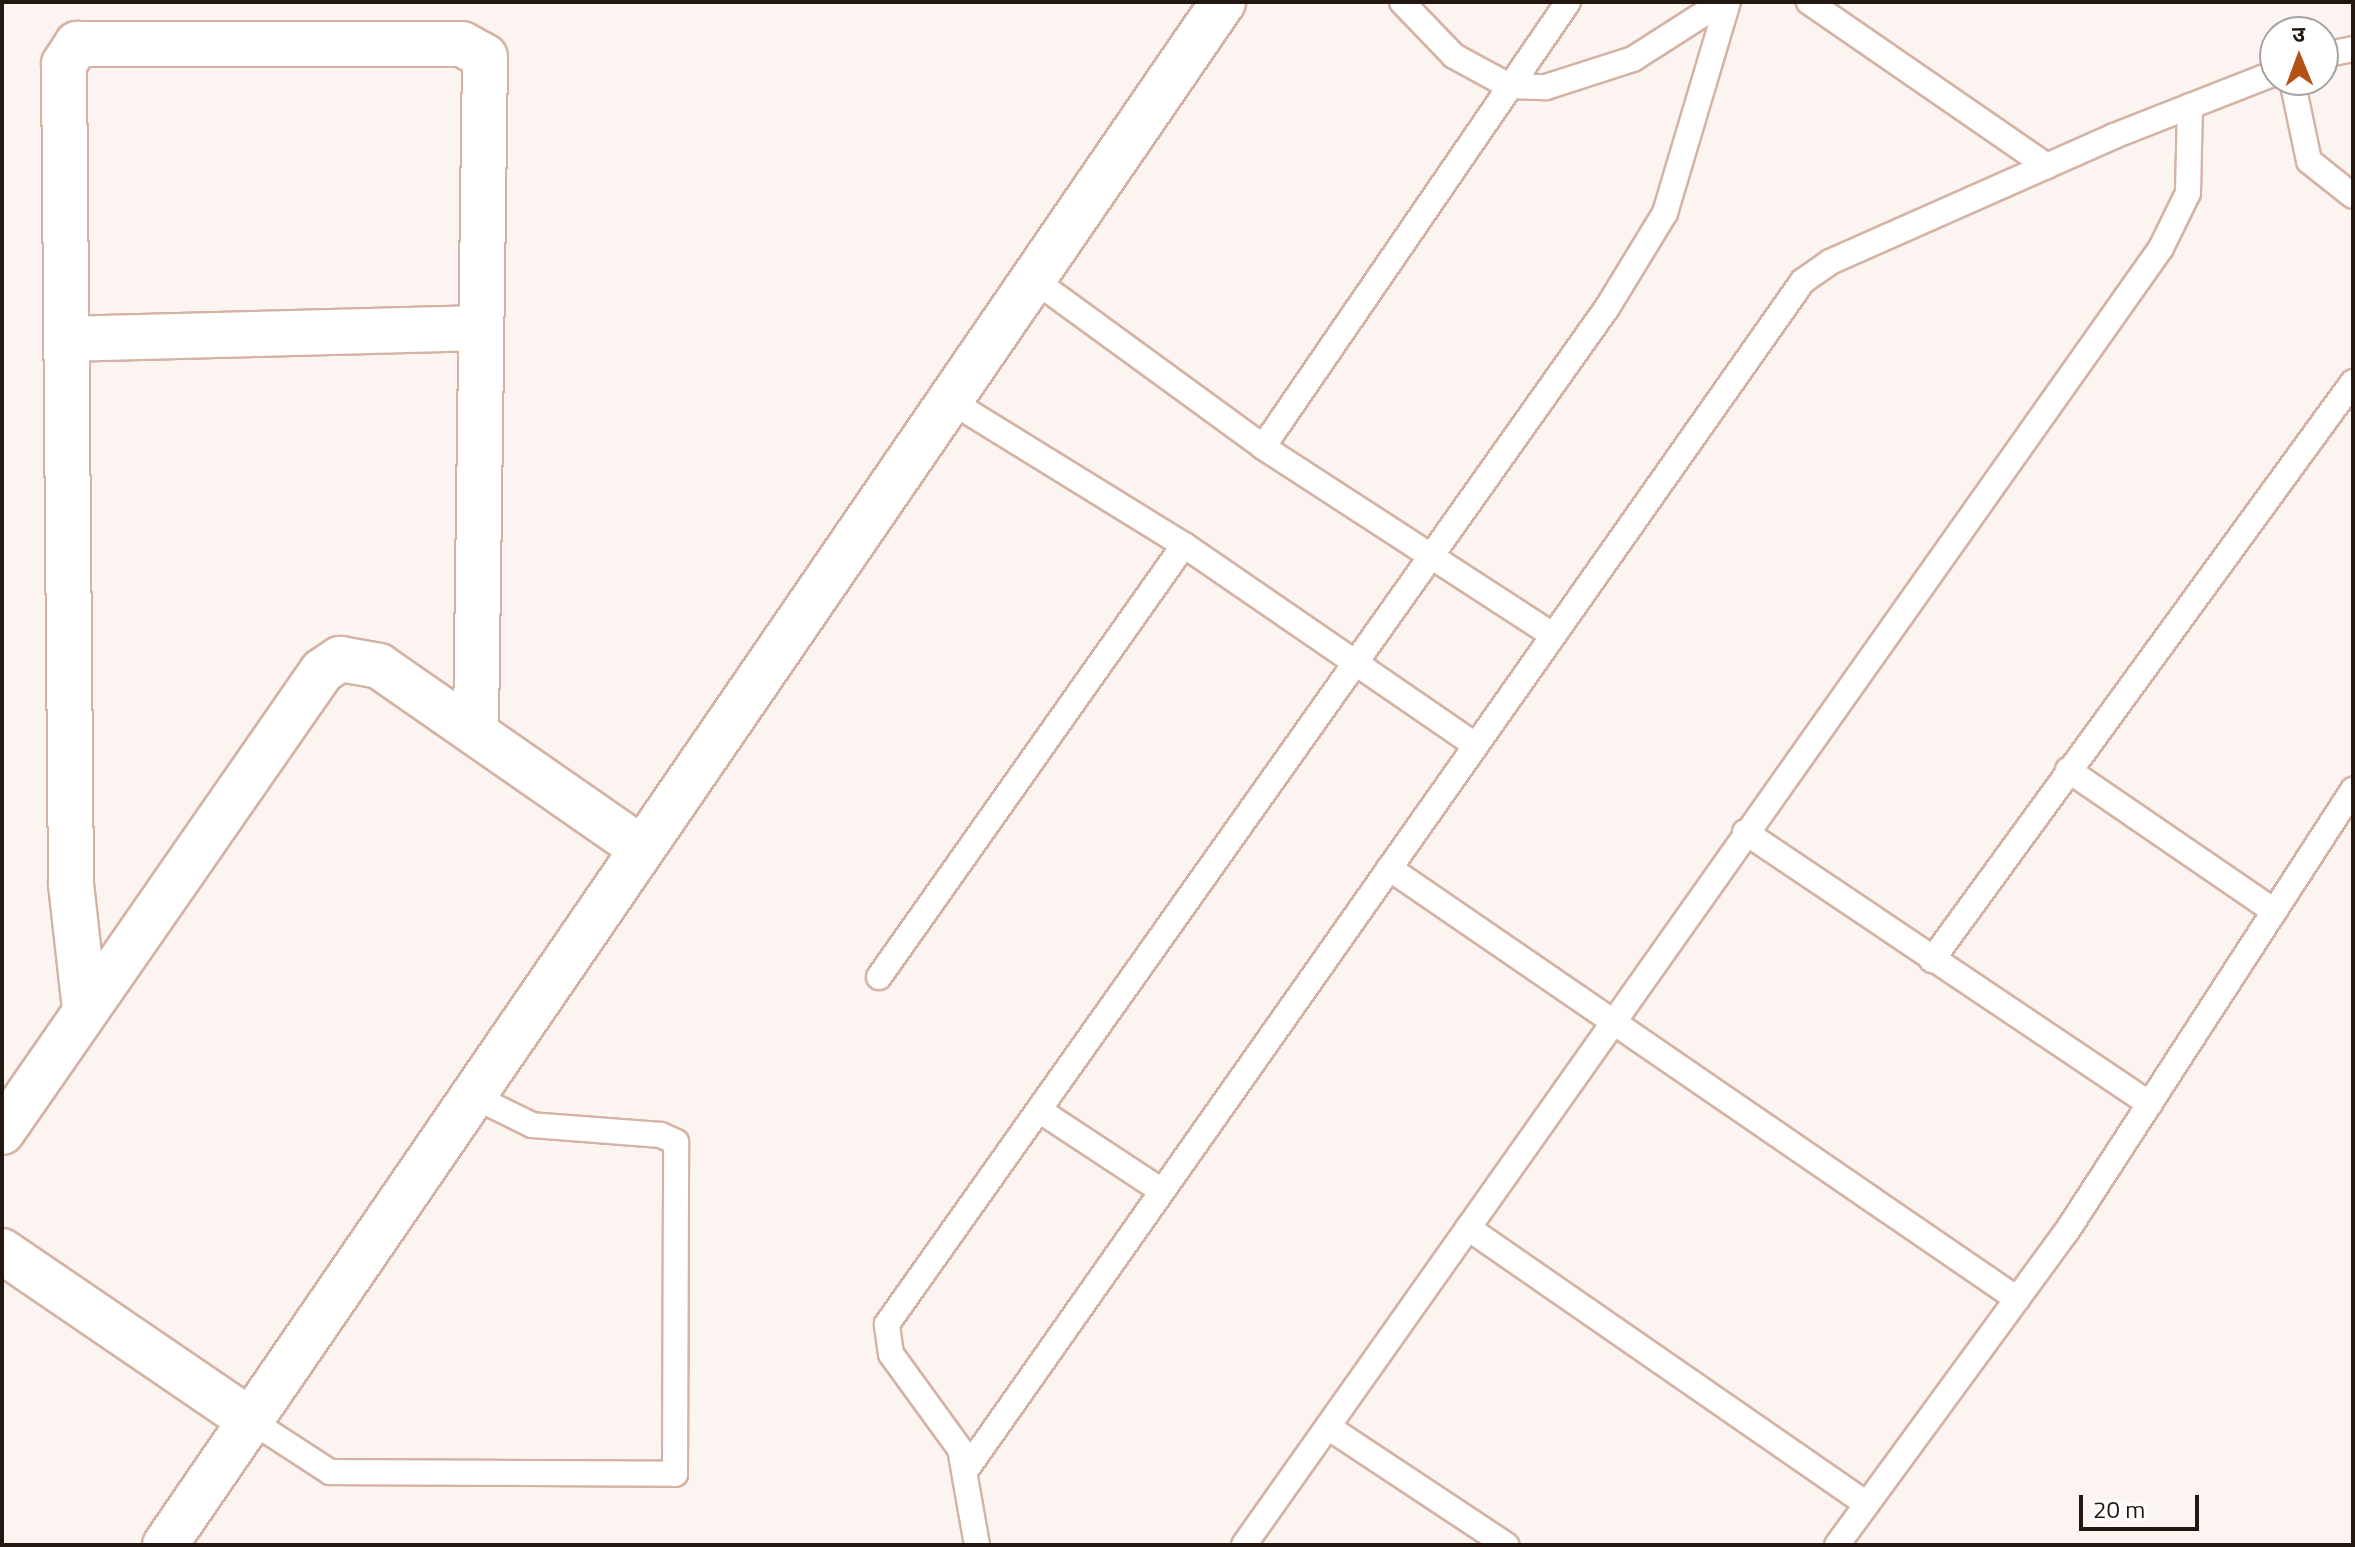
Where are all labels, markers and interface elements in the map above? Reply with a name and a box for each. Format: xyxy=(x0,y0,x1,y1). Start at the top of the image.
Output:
north arrow xyxy=(2259,16,2339,96)
text: उ xyxy=(2292,17,2305,51)
scale bar xyxy=(2083,1479,2203,1529)
text: 20 m xyxy=(2093,1491,2145,1527)

